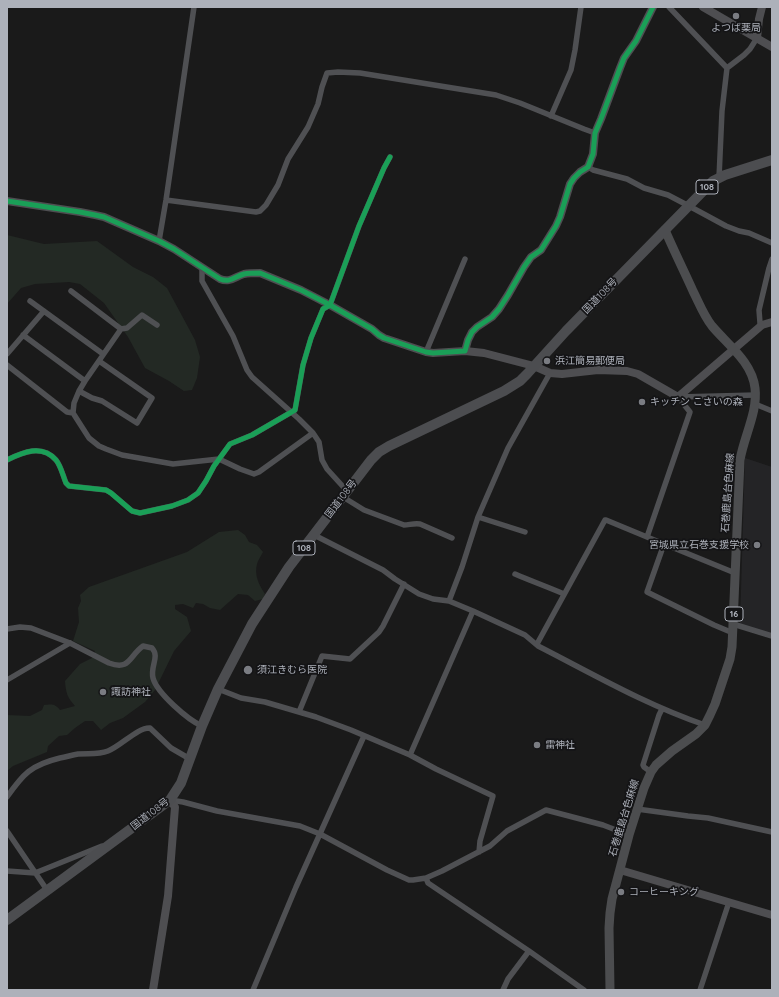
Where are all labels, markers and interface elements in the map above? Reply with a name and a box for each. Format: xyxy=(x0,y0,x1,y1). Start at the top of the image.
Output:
marker: よつば薬局 xyxy=(731,11,741,21)
place label: よつば薬局 xyxy=(711,22,761,34)
road number: 108 xyxy=(696,180,718,194)
street label: 国道108号 xyxy=(580,276,620,316)
place label: 浜江簡易郵便局 xyxy=(555,355,625,367)
marker: 浜江簡易郵便局 xyxy=(542,356,552,366)
place label: キッチン こさいの森 xyxy=(650,396,743,408)
marker: キッチン こさいの森 xyxy=(637,397,647,407)
street label: 石巻鹿島台色麻線 xyxy=(719,453,737,533)
street label: 国道108号 xyxy=(323,477,359,521)
place label: 宮城県立石巻支援学校 xyxy=(649,539,749,551)
marker: 宮城県立石巻支援学校 xyxy=(752,540,762,550)
road number: 108 xyxy=(293,541,315,555)
road number: 16 xyxy=(725,607,743,621)
marker: 須江きむら医院 xyxy=(242,664,254,676)
place label: 須江きむら医院 xyxy=(257,664,327,676)
place label: 諏訪神社 xyxy=(111,686,151,698)
marker: 諏訪神社 xyxy=(98,687,108,697)
place label: 雷神社 xyxy=(545,739,575,751)
marker: 雷神社 xyxy=(532,740,542,750)
street label: 石巻鹿島台色麻線 xyxy=(607,778,641,858)
street label: 国道108号 xyxy=(129,795,171,833)
place label: コーヒーキング xyxy=(629,886,699,898)
marker: コーヒーキング xyxy=(616,887,626,897)

